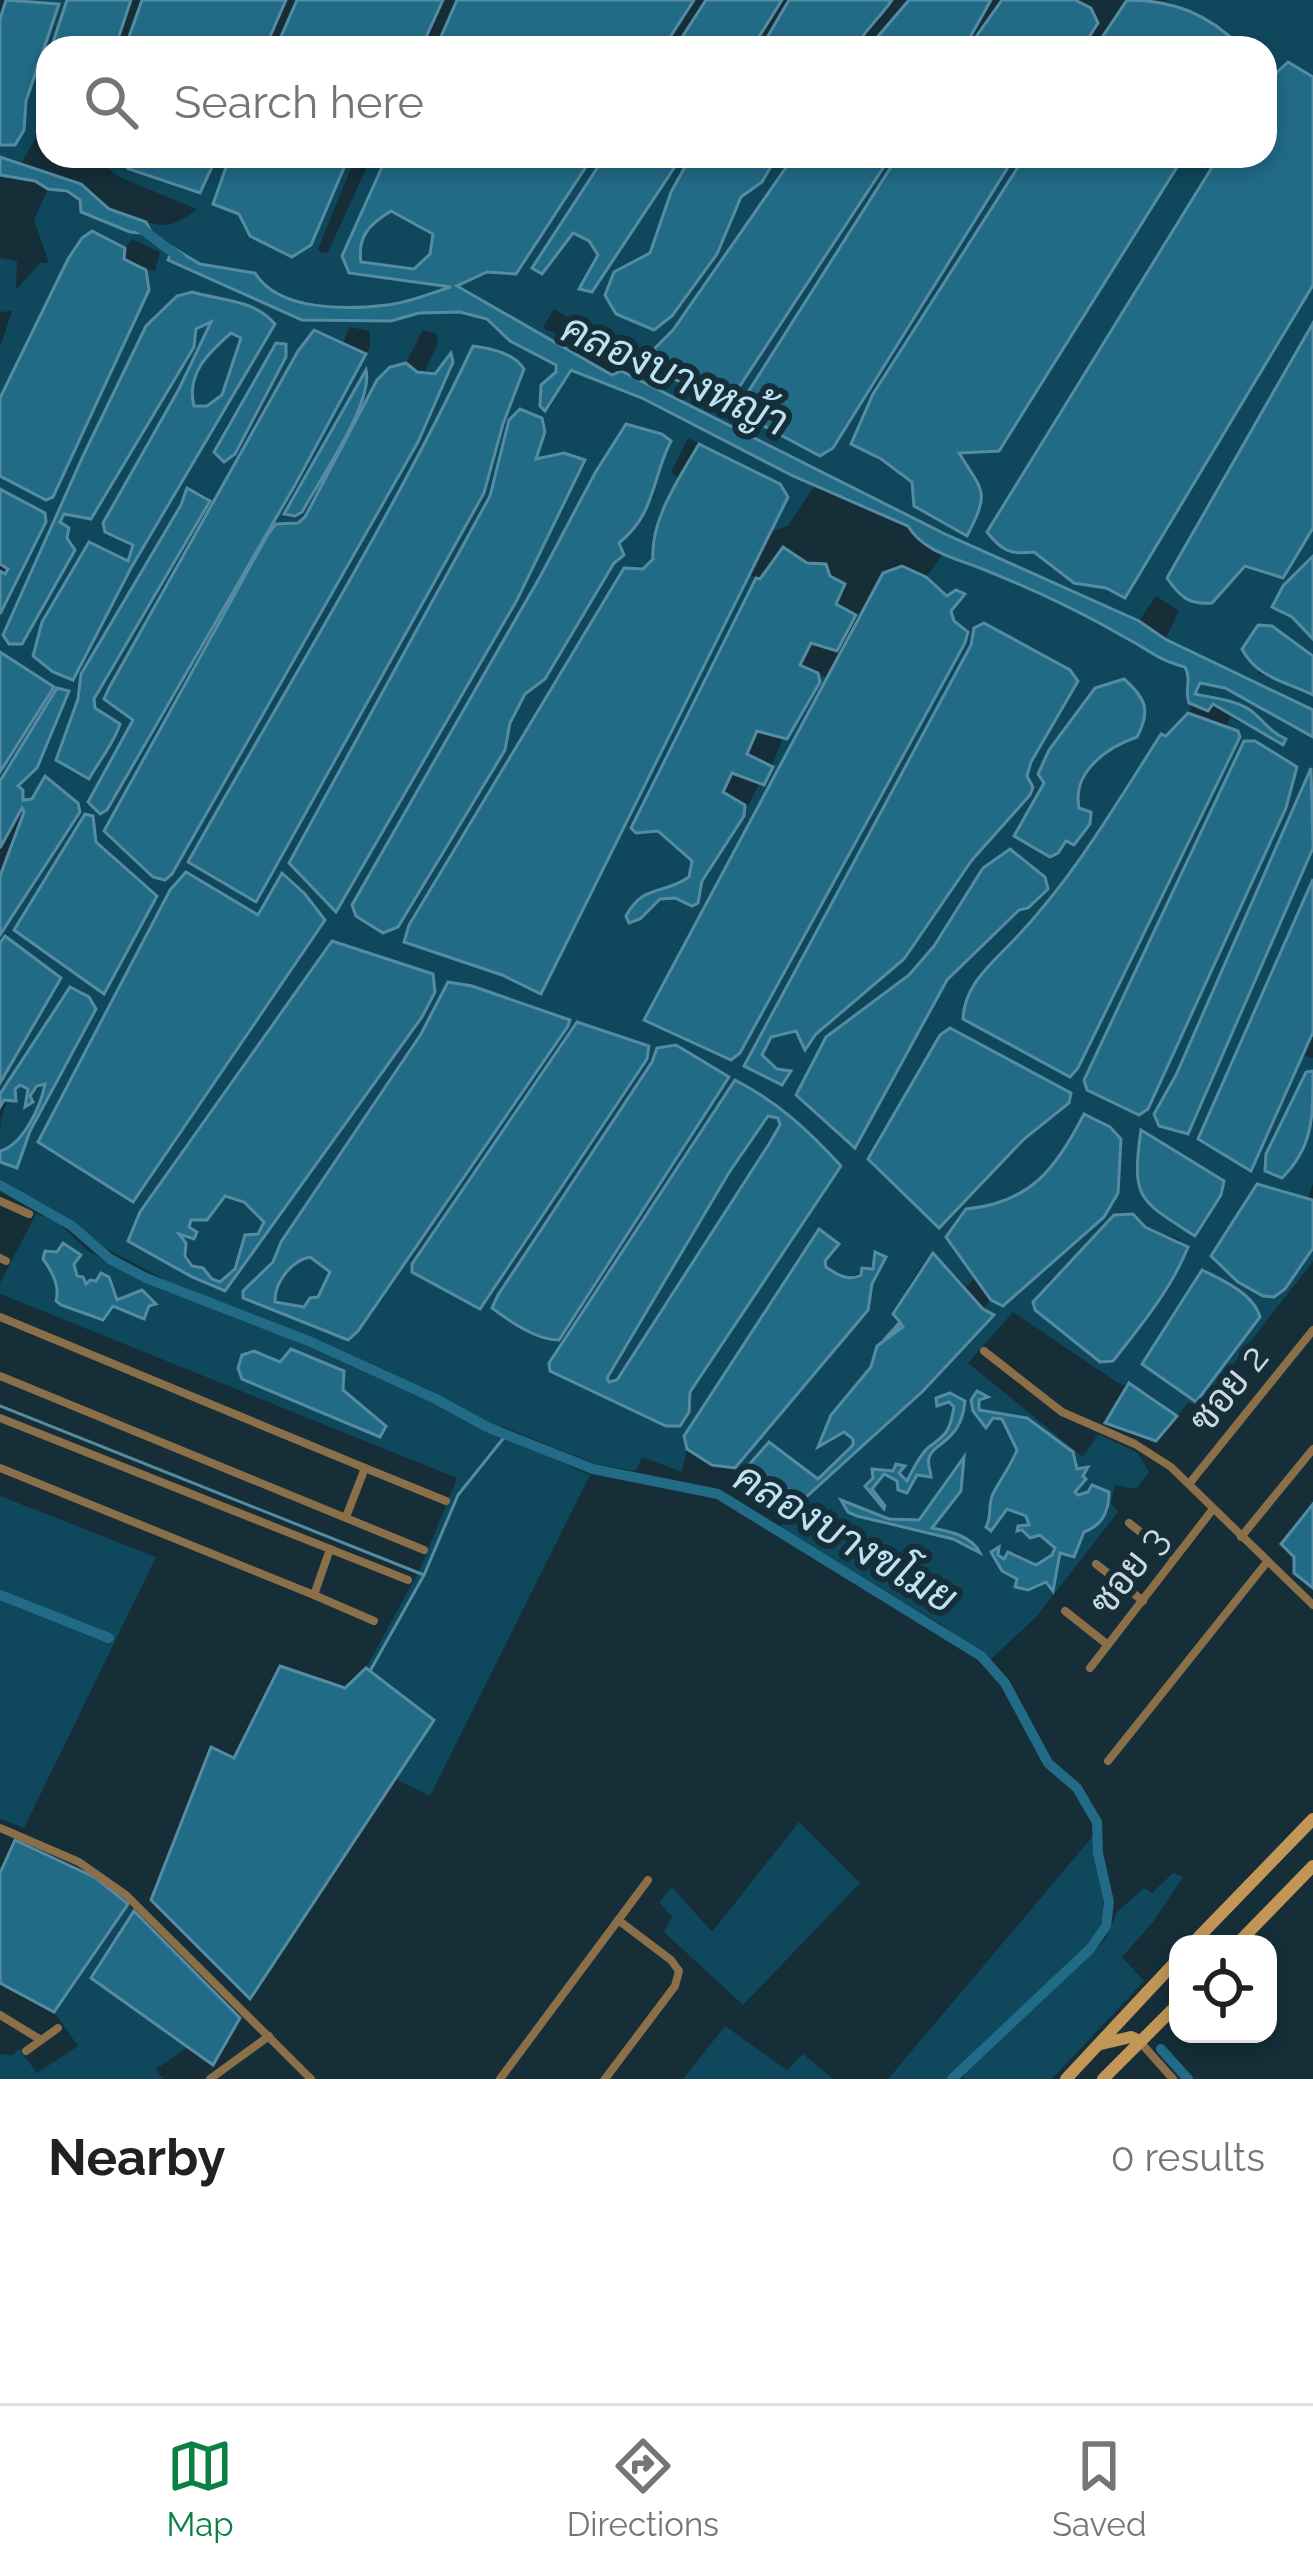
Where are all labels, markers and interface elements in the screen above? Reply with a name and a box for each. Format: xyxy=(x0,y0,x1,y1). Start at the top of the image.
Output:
search box xyxy=(36,36,1277,168)
icon: search xyxy=(78,69,144,135)
text: Search here xyxy=(174,76,424,129)
water label: คลองบางหญ้า xyxy=(554,302,796,447)
street label: ซอย 2 xyxy=(1179,1335,1277,1441)
water label: คลองบางขโมย xyxy=(726,1449,967,1623)
street label: ซอย 3 xyxy=(1079,1516,1177,1624)
map controls xyxy=(1169,1935,1277,2043)
button: locate xyxy=(1169,1935,1277,2043)
text: Nearby xyxy=(48,2127,225,2187)
text: 0 results xyxy=(1111,2134,1265,2180)
tab: Map xyxy=(167,2433,234,2544)
tab: Directions xyxy=(567,2433,719,2544)
tab: Saved xyxy=(1052,2433,1146,2544)

